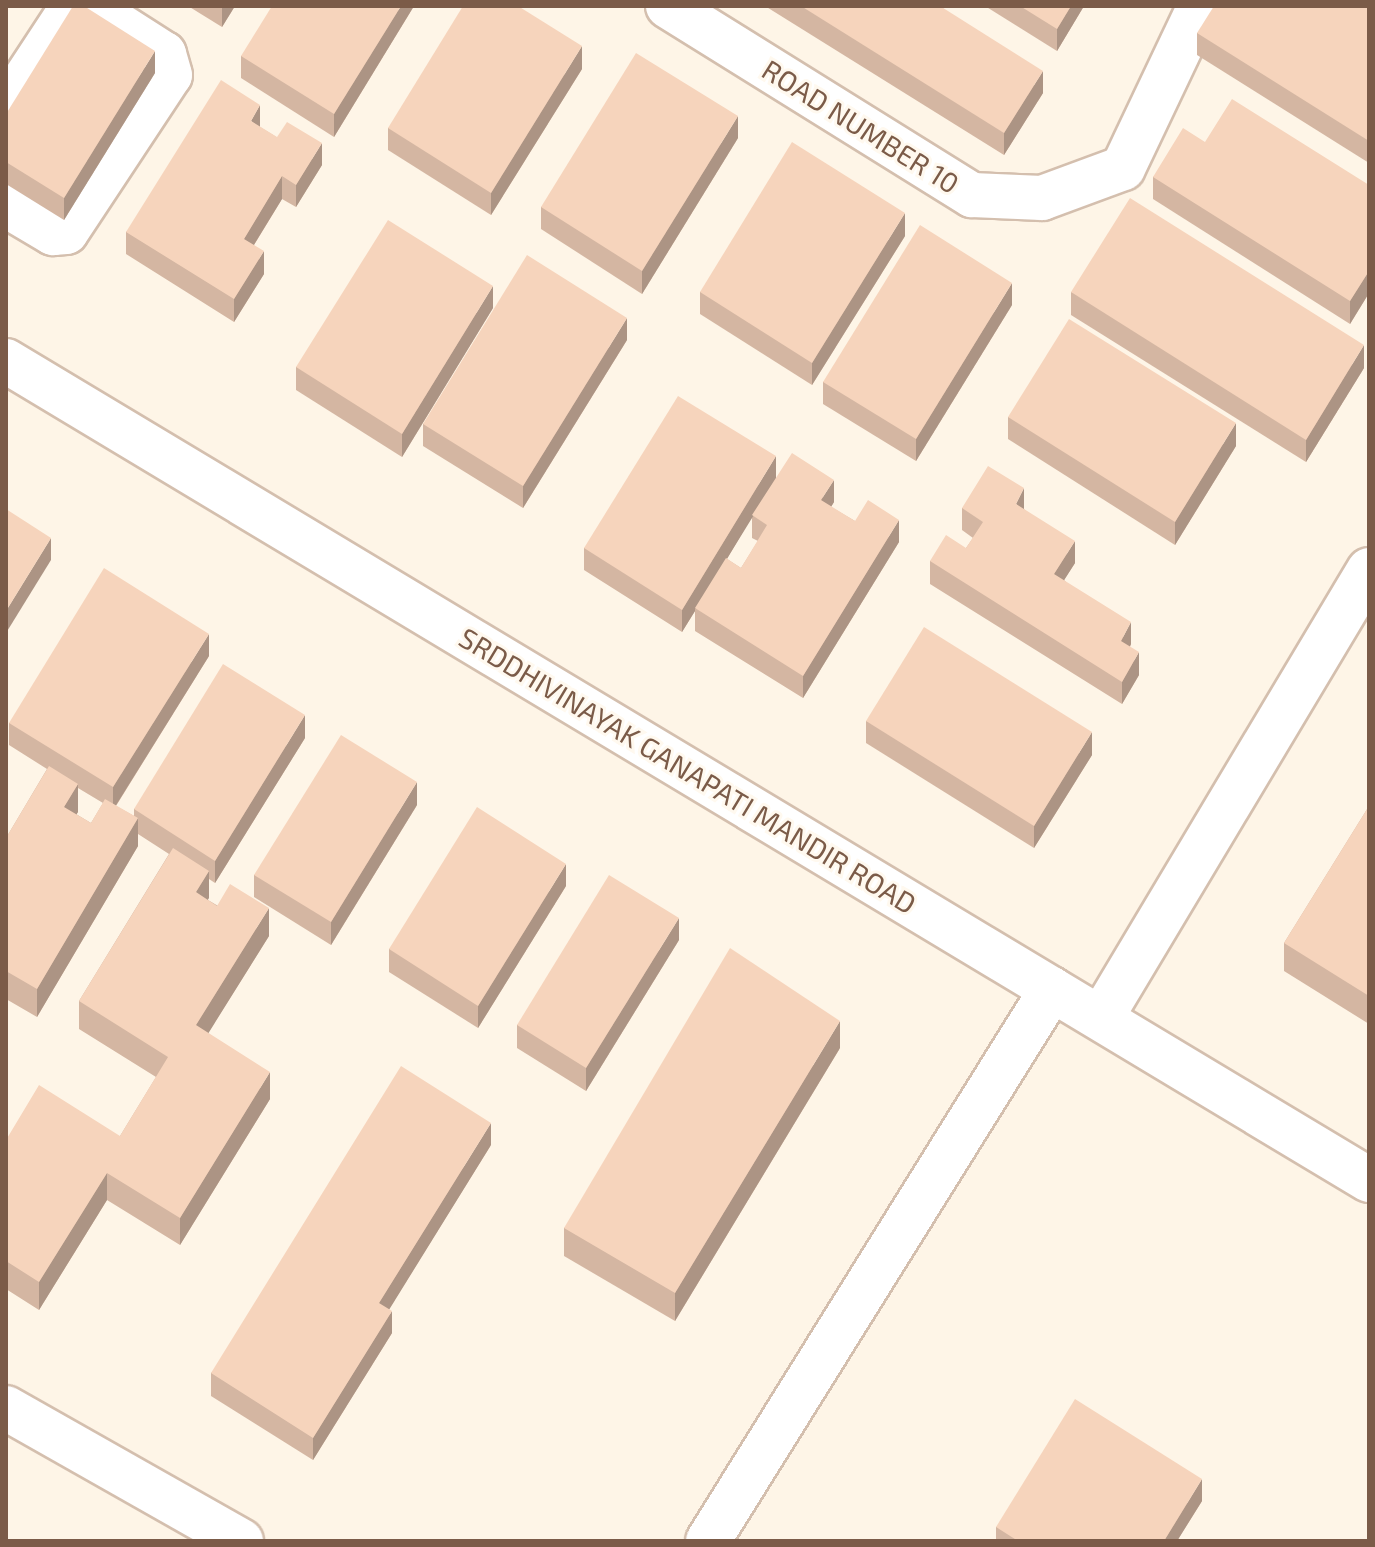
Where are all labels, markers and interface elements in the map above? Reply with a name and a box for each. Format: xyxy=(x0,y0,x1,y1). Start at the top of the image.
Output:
street label: ROAD NUMBER 10 xyxy=(756,52,966,200)
street label: SRDDHIVINAYAK GANAPATI MANDIR ROAD xyxy=(453,620,923,920)

